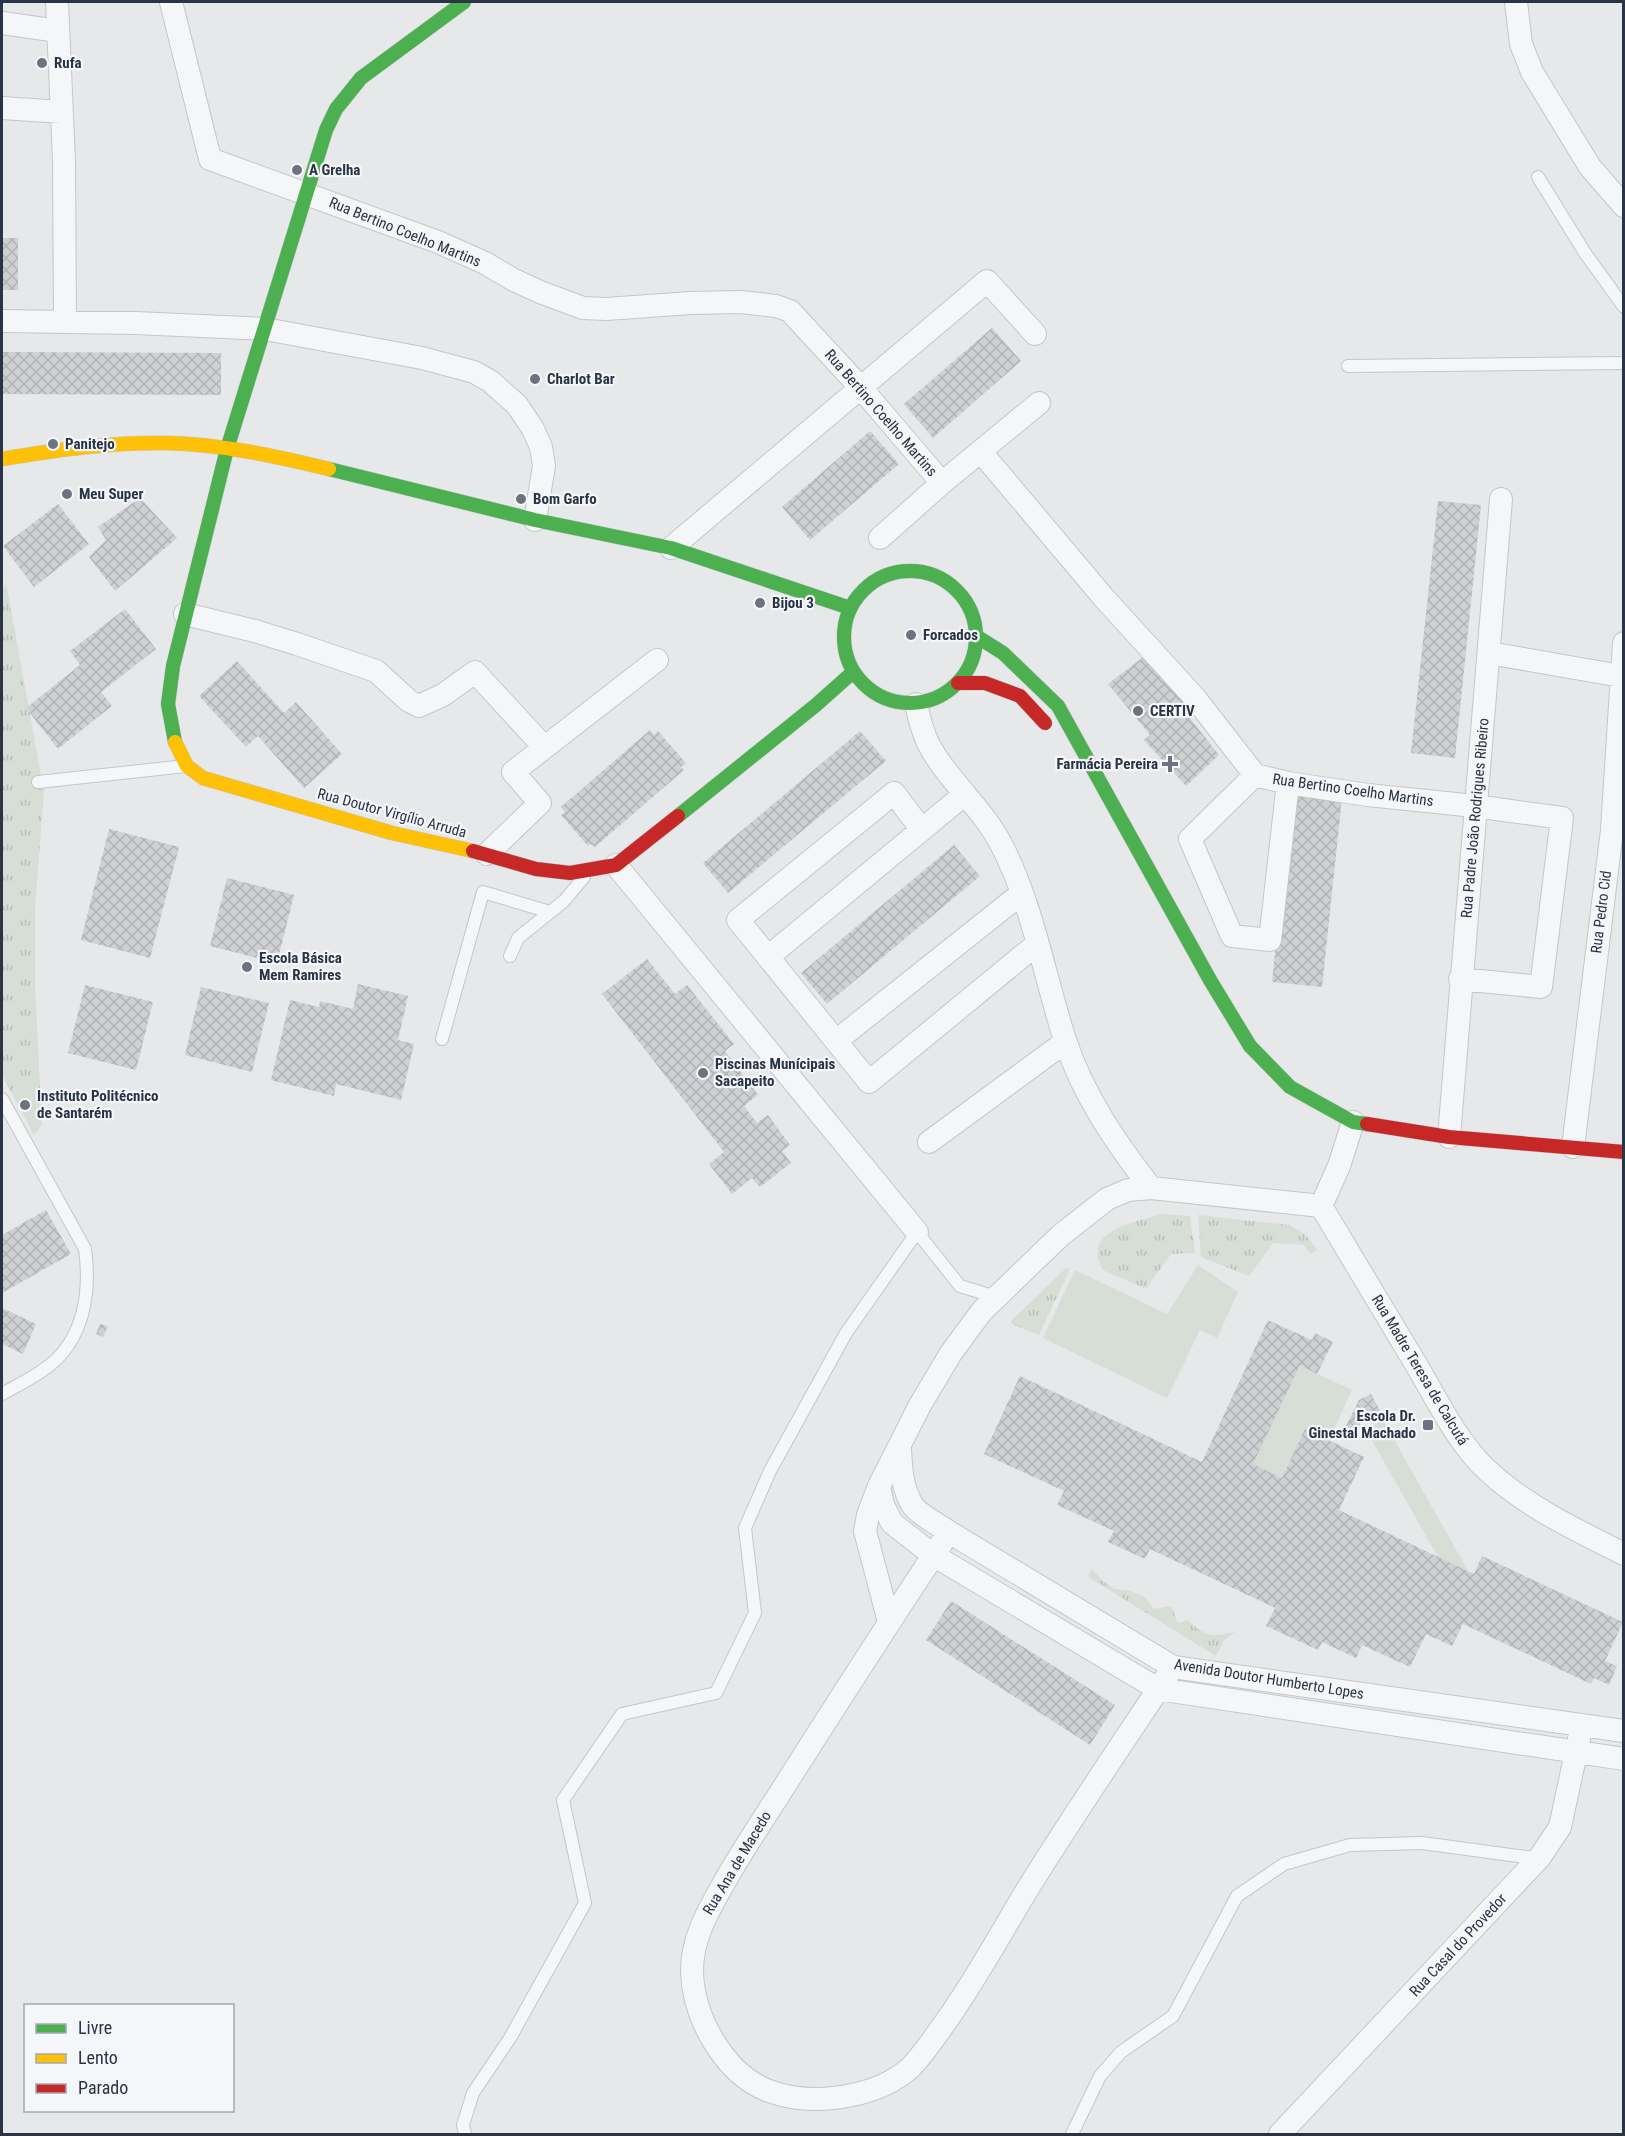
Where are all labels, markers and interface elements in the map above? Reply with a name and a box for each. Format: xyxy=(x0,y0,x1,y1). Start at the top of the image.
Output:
place label: Rufa xyxy=(54,54,82,72)
marker: Rufa xyxy=(35,56,49,70)
place label: A Grelha xyxy=(309,161,360,179)
marker: A Grelha xyxy=(290,163,304,177)
street label: Rua Bertino Coelho Martins xyxy=(326,193,484,271)
street label: Rua Bertino Coelho Martins xyxy=(821,346,941,480)
place label: Charlot Bar xyxy=(547,370,615,388)
marker: Charlot Bar xyxy=(528,372,542,386)
place label: Panitejo xyxy=(65,435,115,453)
marker: Panitejo xyxy=(46,437,60,451)
place label: Meu Super xyxy=(79,485,143,503)
marker: Meu Super xyxy=(60,487,74,501)
place label: Bom Garfo xyxy=(533,490,597,508)
marker: Bom Garfo xyxy=(514,492,528,506)
place label: Bijou 3 xyxy=(772,594,814,612)
marker: Bijou 3 xyxy=(753,596,767,610)
place label: Forcados xyxy=(923,626,978,644)
marker: Forcados xyxy=(904,628,918,642)
place label: CERTIV xyxy=(1150,702,1195,720)
marker: CERTIV xyxy=(1131,704,1145,718)
street label: Rua Padre João Rodrigues Ribeiro xyxy=(1457,717,1493,919)
place label: Farmácia Pereira xyxy=(1056,755,1158,773)
marker: Farmácia Pereira xyxy=(1163,757,1177,771)
street label: Rua Bertino Coelho Martins xyxy=(1271,770,1435,810)
street label: Rua Doutor Virgílio Arruda xyxy=(315,784,469,842)
street label: Rua Pedro Cid xyxy=(1587,870,1615,954)
place label: Escola Básica Mem Ramires xyxy=(259,949,342,984)
marker: Escola Básica Mem Ramires xyxy=(240,960,254,974)
place label: Piscinas Munícipais Sacapeito xyxy=(715,1055,836,1090)
marker: Piscinas Munícipais Sacapeito xyxy=(696,1066,710,1080)
place label: Instituto Politécnico de Santarém xyxy=(37,1087,159,1122)
marker: Instituto Politécnico de Santarém xyxy=(18,1098,32,1112)
street label: Rua Madre Teresa de Calcutá xyxy=(1368,1292,1472,1448)
place label: Escola Dr. Ginestal Machado xyxy=(1308,1407,1416,1442)
marker: Escola Dr. Ginestal Machado xyxy=(1421,1418,1435,1432)
street label: Avenida Doutor Humberto Lopes xyxy=(1173,1655,1365,1703)
street label: Rua Ana de Macedo xyxy=(699,1808,775,1918)
street label: Rua Casal do Provedor xyxy=(1406,1890,1511,2000)
legend xyxy=(24,2004,234,2112)
text: Livre xyxy=(78,2017,112,2038)
text: Lento xyxy=(78,2047,118,2068)
text: Parado xyxy=(78,2077,128,2098)

